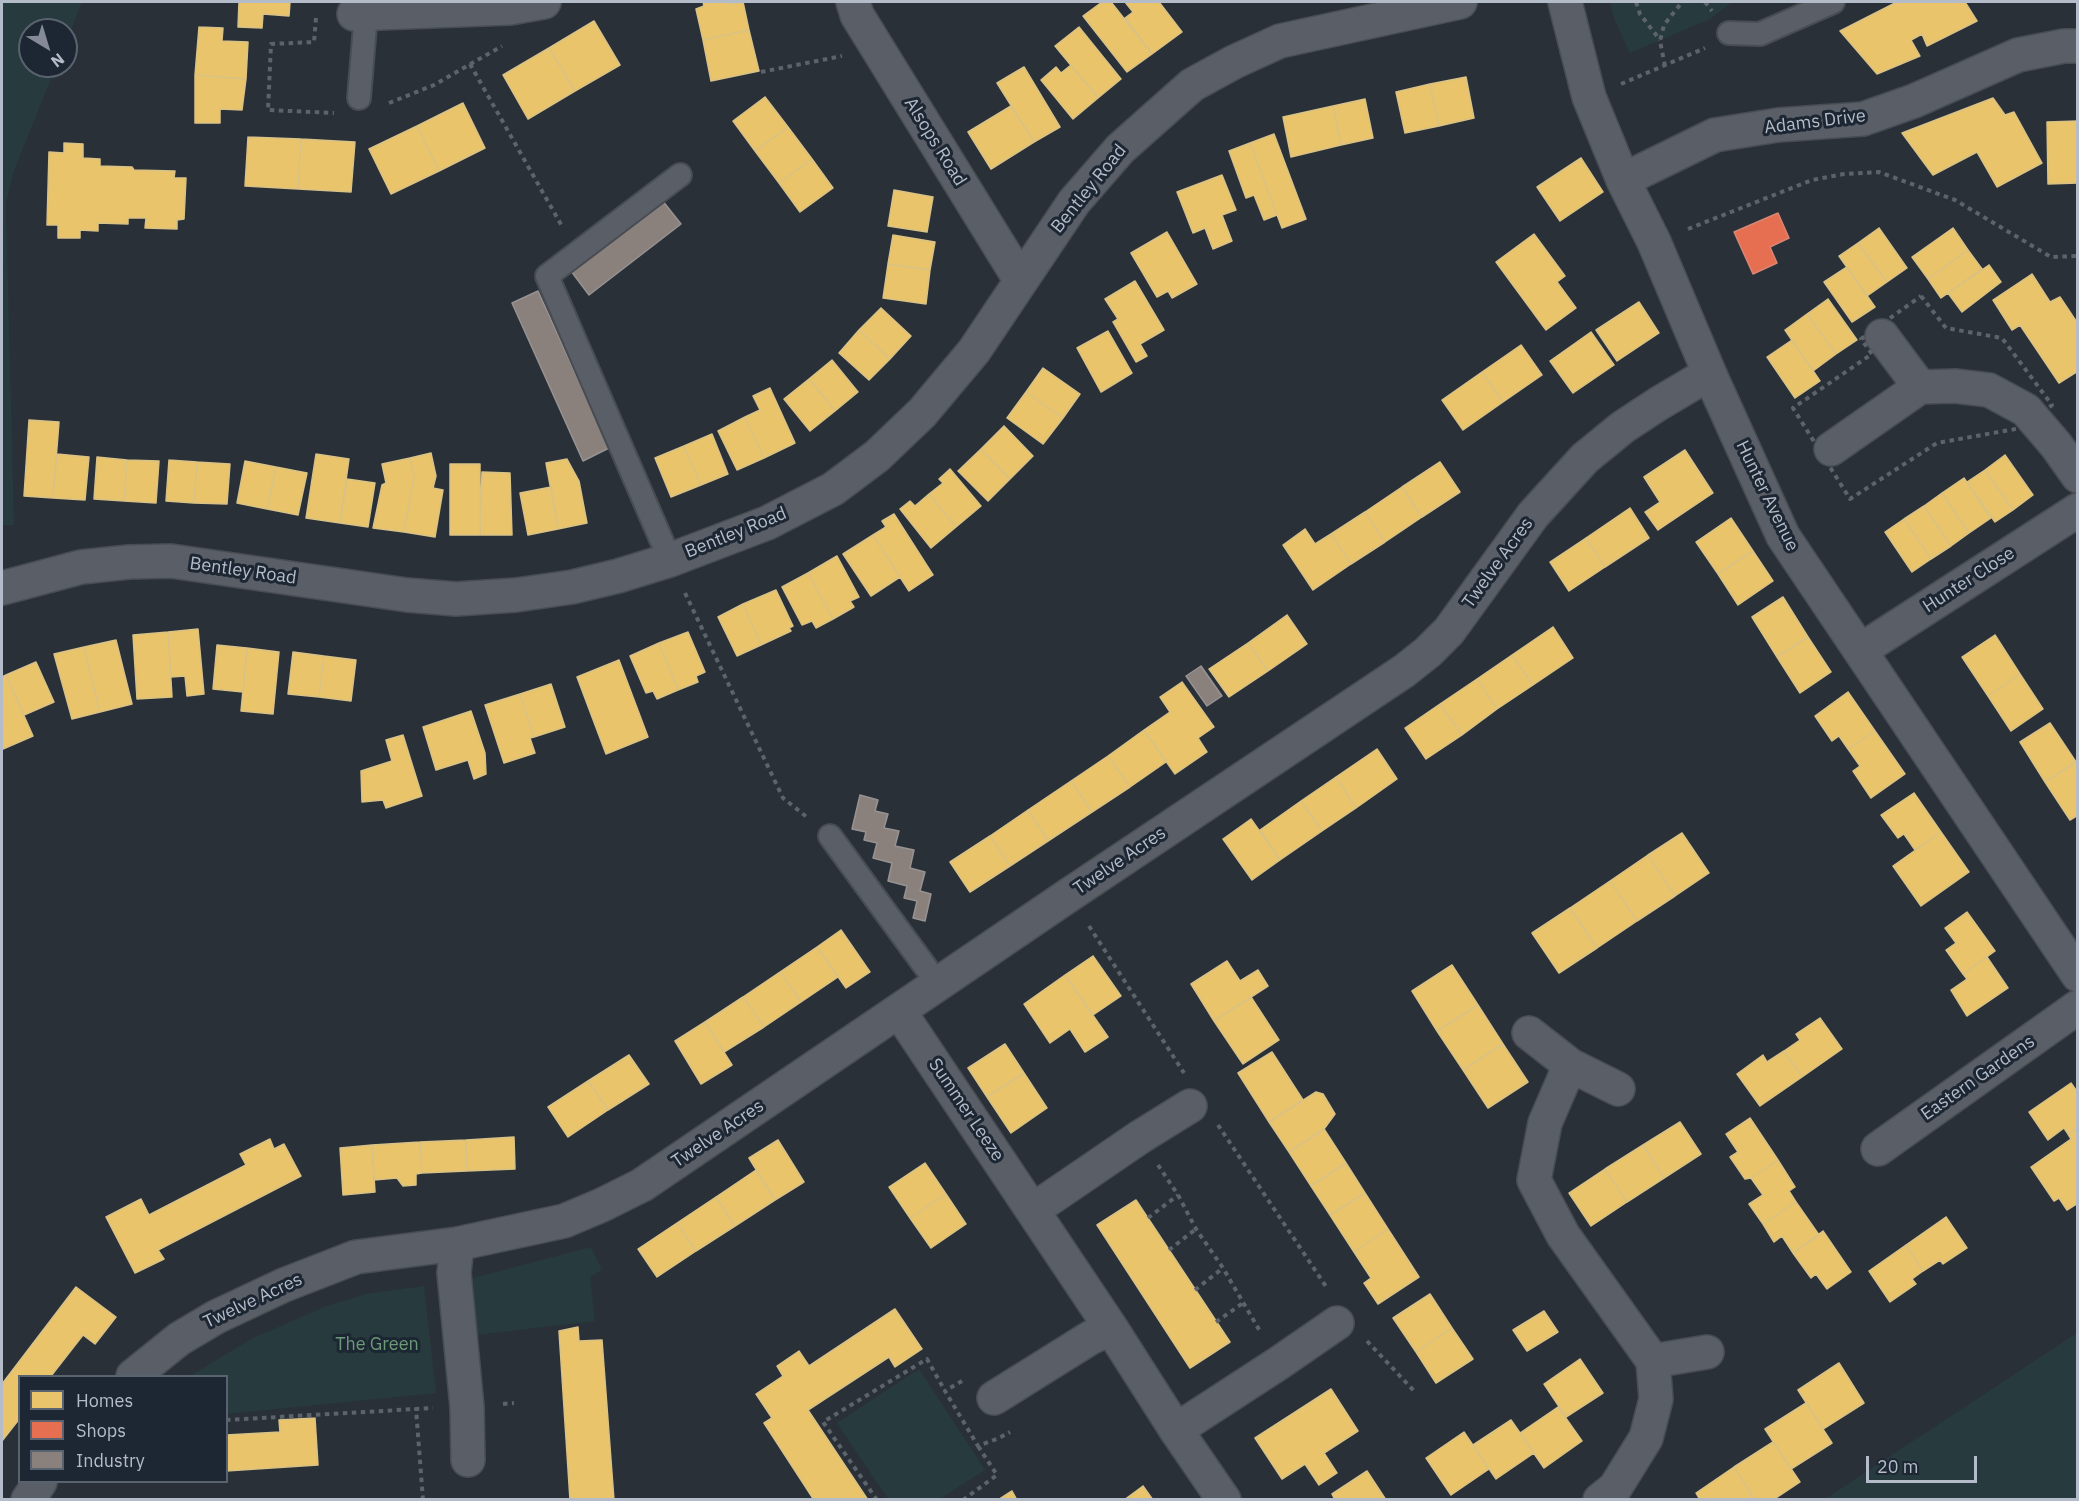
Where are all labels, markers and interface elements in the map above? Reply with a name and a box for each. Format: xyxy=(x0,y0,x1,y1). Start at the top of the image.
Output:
north arrow xyxy=(18,18,78,78)
text: N xyxy=(47,49,69,72)
street label: Alsops Road xyxy=(899,94,971,190)
street label: Adams Drive xyxy=(1763,105,1867,139)
street label: Bentley Road xyxy=(1047,140,1131,238)
street label: Hunter Avenue xyxy=(1731,437,1803,555)
street label: Bentley Road xyxy=(682,503,790,563)
street label: Twelve Acres xyxy=(1458,514,1538,612)
street label: Hunter Close xyxy=(1919,542,2019,618)
street label: Bentley Road xyxy=(188,553,298,589)
street label: Twelve Acres xyxy=(1070,822,1170,900)
street label: Eastern Gardens xyxy=(1917,1031,2039,1125)
street label: Summer Leeze xyxy=(924,1054,1008,1166)
street label: Twelve Acres xyxy=(668,1095,768,1173)
street label: Twelve Acres xyxy=(200,1269,306,1333)
park label: The Green xyxy=(335,1334,419,1356)
legend xyxy=(18,1375,228,1483)
text: Homes xyxy=(76,1389,133,1412)
text: Shops xyxy=(76,1419,126,1442)
scale bar xyxy=(1869,1444,1980,1482)
text: Industry xyxy=(76,1449,145,1472)
text: 20 m xyxy=(1877,1455,1919,1478)

